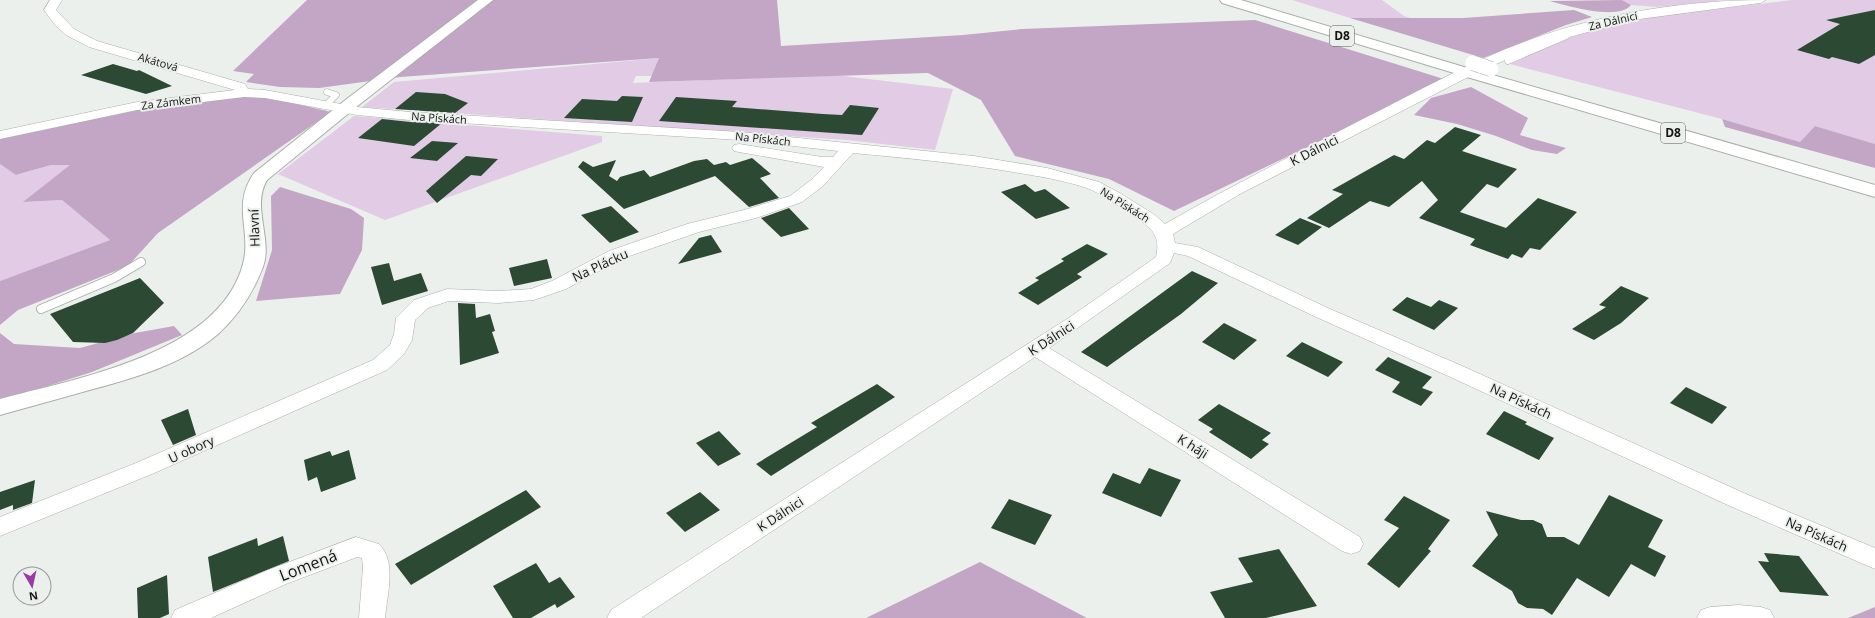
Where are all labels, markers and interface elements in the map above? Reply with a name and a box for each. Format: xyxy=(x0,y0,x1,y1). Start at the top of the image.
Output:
street label: Za Dálnicí xyxy=(1587,8,1639,33)
road number: D8 xyxy=(1330,26,1354,46)
street label: Akátová xyxy=(136,49,180,74)
street label: Za Zámkem xyxy=(140,90,202,113)
street label: Na Pískách xyxy=(411,108,467,127)
road number: D8 xyxy=(1661,123,1685,143)
street label: Na Pískách xyxy=(735,128,792,149)
street label: K Dálnici xyxy=(1287,130,1341,170)
street label: Na Pískách xyxy=(1098,183,1153,226)
street label: Hlavní xyxy=(244,208,264,247)
street label: Na Plácku xyxy=(569,244,631,286)
street label: K Dálnici xyxy=(1024,316,1078,360)
street label: Na Pískách xyxy=(1487,379,1555,423)
street label: K háji xyxy=(1174,430,1212,462)
street label: U obory xyxy=(165,431,217,467)
street label: K Dálnici xyxy=(753,492,807,536)
street label: Na Pískách xyxy=(1783,512,1851,556)
street label: Lomená xyxy=(276,544,340,586)
north arrow xyxy=(12,566,52,606)
text: N xyxy=(28,588,39,604)

